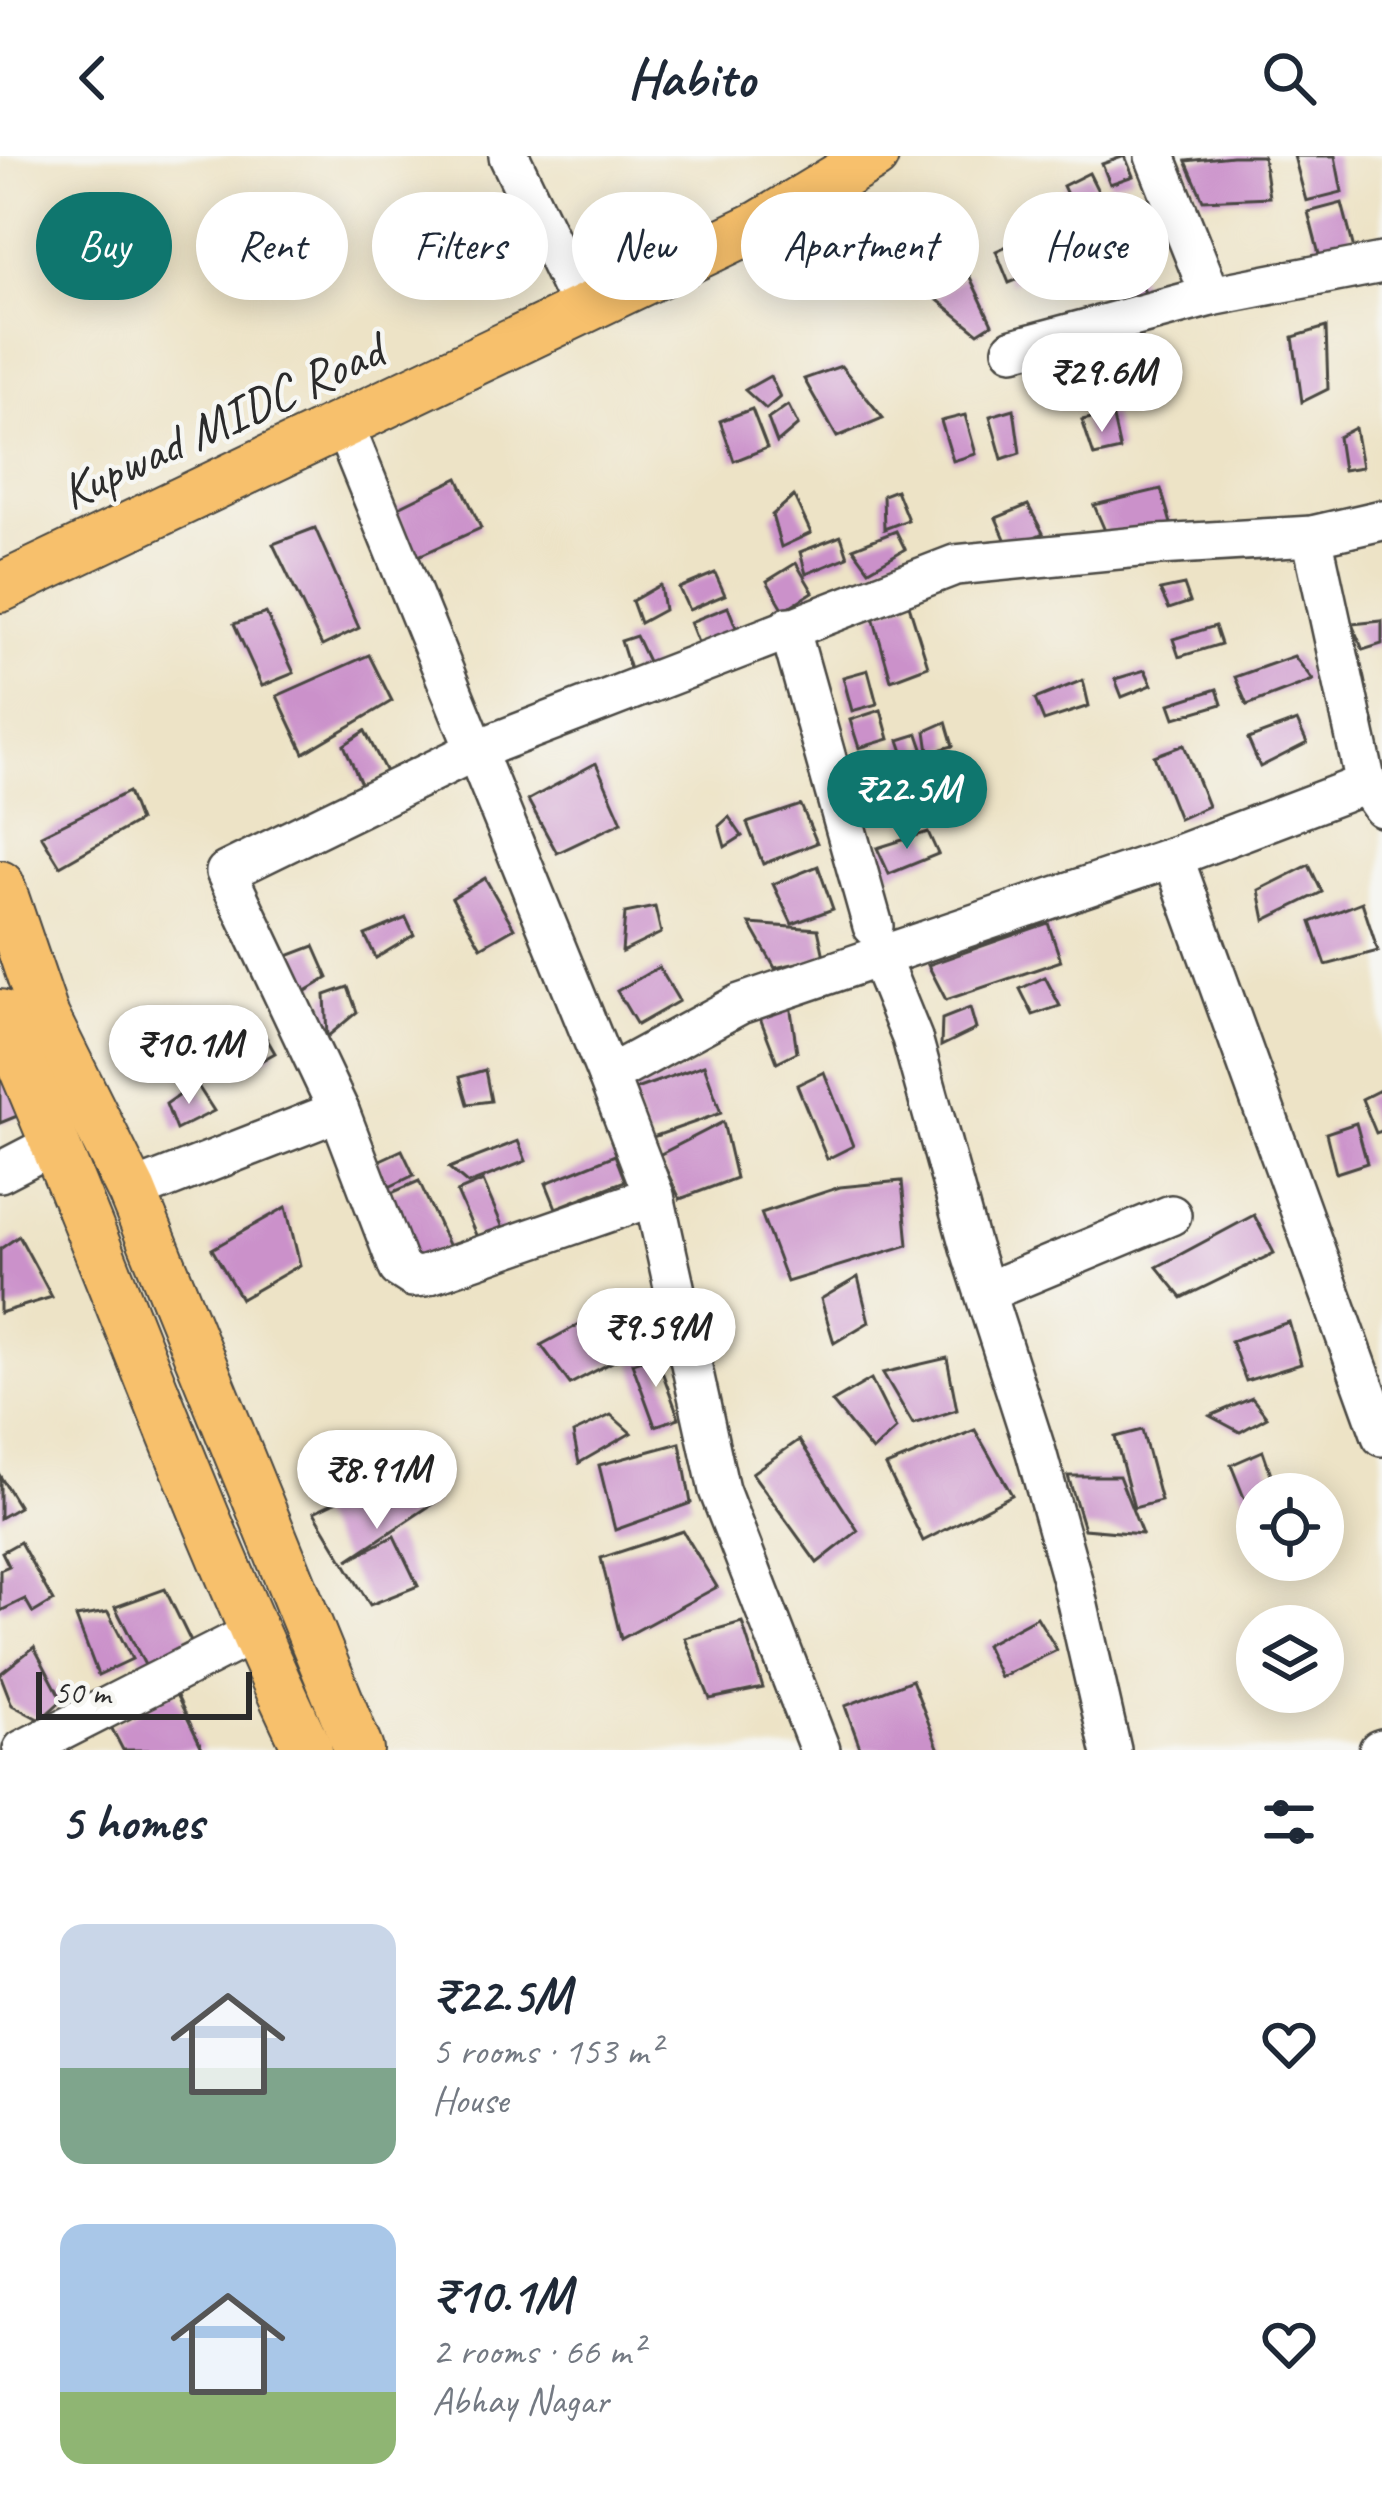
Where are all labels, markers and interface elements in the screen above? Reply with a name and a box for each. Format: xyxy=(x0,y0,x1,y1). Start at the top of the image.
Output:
text: Habito xyxy=(627,44,755,112)
icon: back xyxy=(60,45,126,111)
icon: search xyxy=(1256,45,1322,111)
chip: Buy xyxy=(36,192,172,300)
chip: Rent xyxy=(196,192,348,300)
chip: Filters xyxy=(372,192,548,300)
chip: New xyxy=(572,192,717,300)
chip: Apartment xyxy=(741,192,979,300)
chip: House xyxy=(1003,192,1169,300)
street label: Kupwad MIDC Road xyxy=(50,315,399,524)
pin: ₹29.6M xyxy=(1004,333,1200,435)
text: ₹29.6M xyxy=(1049,347,1155,396)
pin: ₹22.5M xyxy=(809,750,1005,852)
text: ₹22.5M xyxy=(854,764,960,813)
pin: ₹10.1M xyxy=(91,1005,287,1107)
text: ₹10.1M xyxy=(136,1019,242,1068)
pin: ₹9.59M xyxy=(558,1288,754,1390)
text: ₹9.59M xyxy=(604,1302,708,1351)
pin: ₹8.91M xyxy=(279,1430,475,1532)
text: ₹8.91M xyxy=(324,1444,430,1493)
map controls xyxy=(1236,1473,1344,1713)
button: locate xyxy=(1236,1473,1344,1581)
button: layers xyxy=(1236,1605,1344,1713)
scale bar xyxy=(36,1666,252,1719)
text: 50 m xyxy=(54,1672,110,1714)
icon: filters xyxy=(1256,1789,1322,1855)
text: 5 homes xyxy=(60,1790,203,1854)
text: ₹22.5M xyxy=(432,1963,570,2027)
icon: home xyxy=(156,1972,300,2116)
icon: heart xyxy=(1256,2011,1322,2077)
text: 5 rooms · 153 m² xyxy=(432,2027,660,2076)
text: House xyxy=(432,2076,508,2125)
text: ₹10.1M xyxy=(432,2263,571,2327)
icon: home xyxy=(156,2272,300,2416)
icon: heart xyxy=(1256,2311,1322,2377)
text: 2 rooms · 66 m² xyxy=(432,2327,643,2376)
text: Abhay Nagar xyxy=(432,2376,609,2425)

